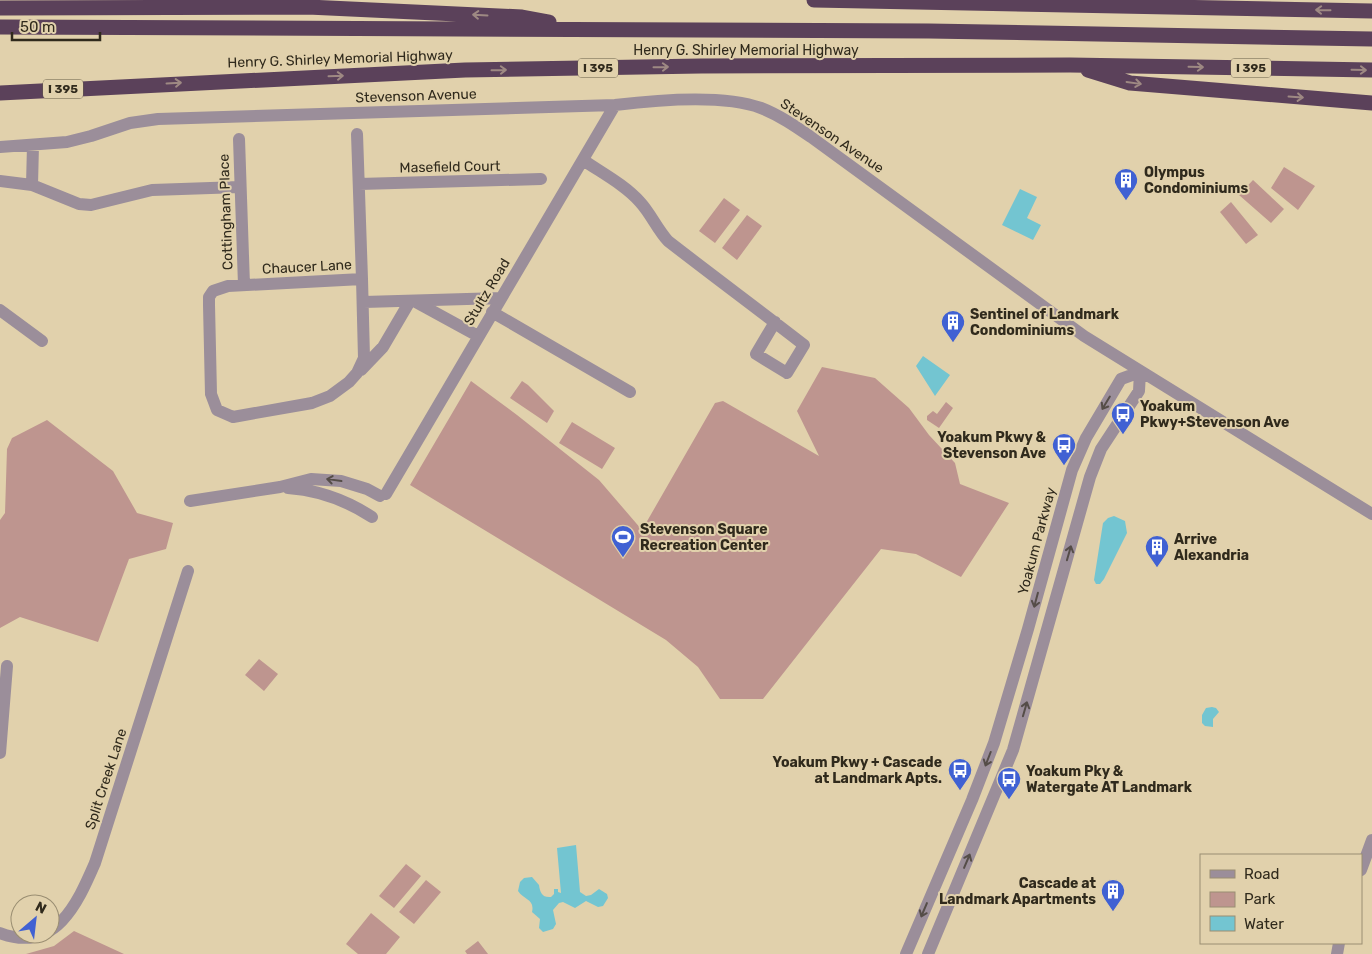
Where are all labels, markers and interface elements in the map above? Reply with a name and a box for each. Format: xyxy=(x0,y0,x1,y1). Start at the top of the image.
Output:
one-way arrow xyxy=(1316,5,1332,15)
scale bar xyxy=(12,10,100,42)
one-way arrow xyxy=(472,10,488,19)
text: 50 m xyxy=(20,18,55,36)
street label: Henry G. Shirley Memorial Highway xyxy=(633,42,859,59)
street label: Henry G. Shirley Memorial Highway xyxy=(227,47,453,71)
road number: I 395 xyxy=(578,58,618,78)
road number: I 395 xyxy=(1231,58,1271,78)
one-way arrow xyxy=(653,62,669,71)
one-way arrow xyxy=(1188,63,1204,72)
one-way arrow xyxy=(491,65,507,74)
one-way arrow xyxy=(1350,65,1367,75)
one-way arrow xyxy=(328,71,344,80)
one-way arrow xyxy=(1125,78,1141,88)
one-way arrow xyxy=(166,79,182,88)
road number: I 395 xyxy=(43,80,83,98)
street label: Stevenson Avenue xyxy=(355,85,477,107)
one-way arrow xyxy=(1287,92,1303,101)
street label: Stevenson Avenue xyxy=(777,95,887,177)
street label: Cottingham Place xyxy=(215,153,237,270)
street label: Masefield Court xyxy=(399,158,501,176)
place label: Olympus Condominiums xyxy=(1144,164,1248,197)
building icon: Olympus Condominiums xyxy=(1113,167,1139,201)
street label: Stultz Road xyxy=(460,255,514,329)
street label: Chaucer Lane xyxy=(262,256,353,278)
place label: Sentinel of Landmark Condominiums xyxy=(970,306,1120,339)
building icon: Sentinel of Landmark Condominiums xyxy=(940,309,966,343)
one-way arrow xyxy=(1101,396,1112,410)
place label: Yoakum Pkwy+Stevenson Ave xyxy=(1140,398,1289,431)
bus stop icon: Yoakum Pkwy+Stevenson Ave xyxy=(1110,401,1136,435)
place label: Yoakum Pkwy & Stevenson Ave xyxy=(937,429,1047,462)
bus stop icon: Yoakum Pkwy & Stevenson Ave xyxy=(1051,432,1077,466)
one-way arrow xyxy=(327,475,343,485)
street label: Yoakum Parkway xyxy=(1014,485,1060,597)
place label: Stevenson Square Recreation Center xyxy=(640,521,769,554)
sports icon: Stevenson Square Recreation Center xyxy=(610,524,636,558)
place label: Arrive Alexandria xyxy=(1174,531,1249,564)
building icon: Arrive Alexandria xyxy=(1144,534,1170,568)
one-way arrow xyxy=(1064,545,1074,561)
one-way arrow xyxy=(1031,591,1040,607)
one-way arrow xyxy=(1021,702,1030,718)
street label: Split Creek Lane xyxy=(82,726,130,832)
one-way arrow xyxy=(982,751,991,766)
place label: Yoakum Pkwy + Cascade at Landmark Apts. xyxy=(773,754,942,787)
bus stop icon: Yoakum Pkwy + Cascade at Landmark Apts. xyxy=(947,757,973,791)
place label: Yoakum Pky & Watergate AT Landmark xyxy=(1026,763,1193,796)
bus stop icon: Yoakum Pky & Watergate AT Landmark xyxy=(996,766,1022,800)
one-way arrow xyxy=(963,854,972,869)
legend xyxy=(1200,854,1362,944)
text: Road xyxy=(1244,865,1280,883)
place label: Cascade at Landmark Apartments xyxy=(939,875,1096,908)
building icon: Cascade at Landmark Apartments xyxy=(1100,878,1126,912)
text: Park xyxy=(1244,890,1275,908)
north arrow xyxy=(10,894,60,944)
text: N xyxy=(32,898,49,918)
one-way arrow xyxy=(919,902,929,917)
text: Water xyxy=(1244,915,1284,933)

